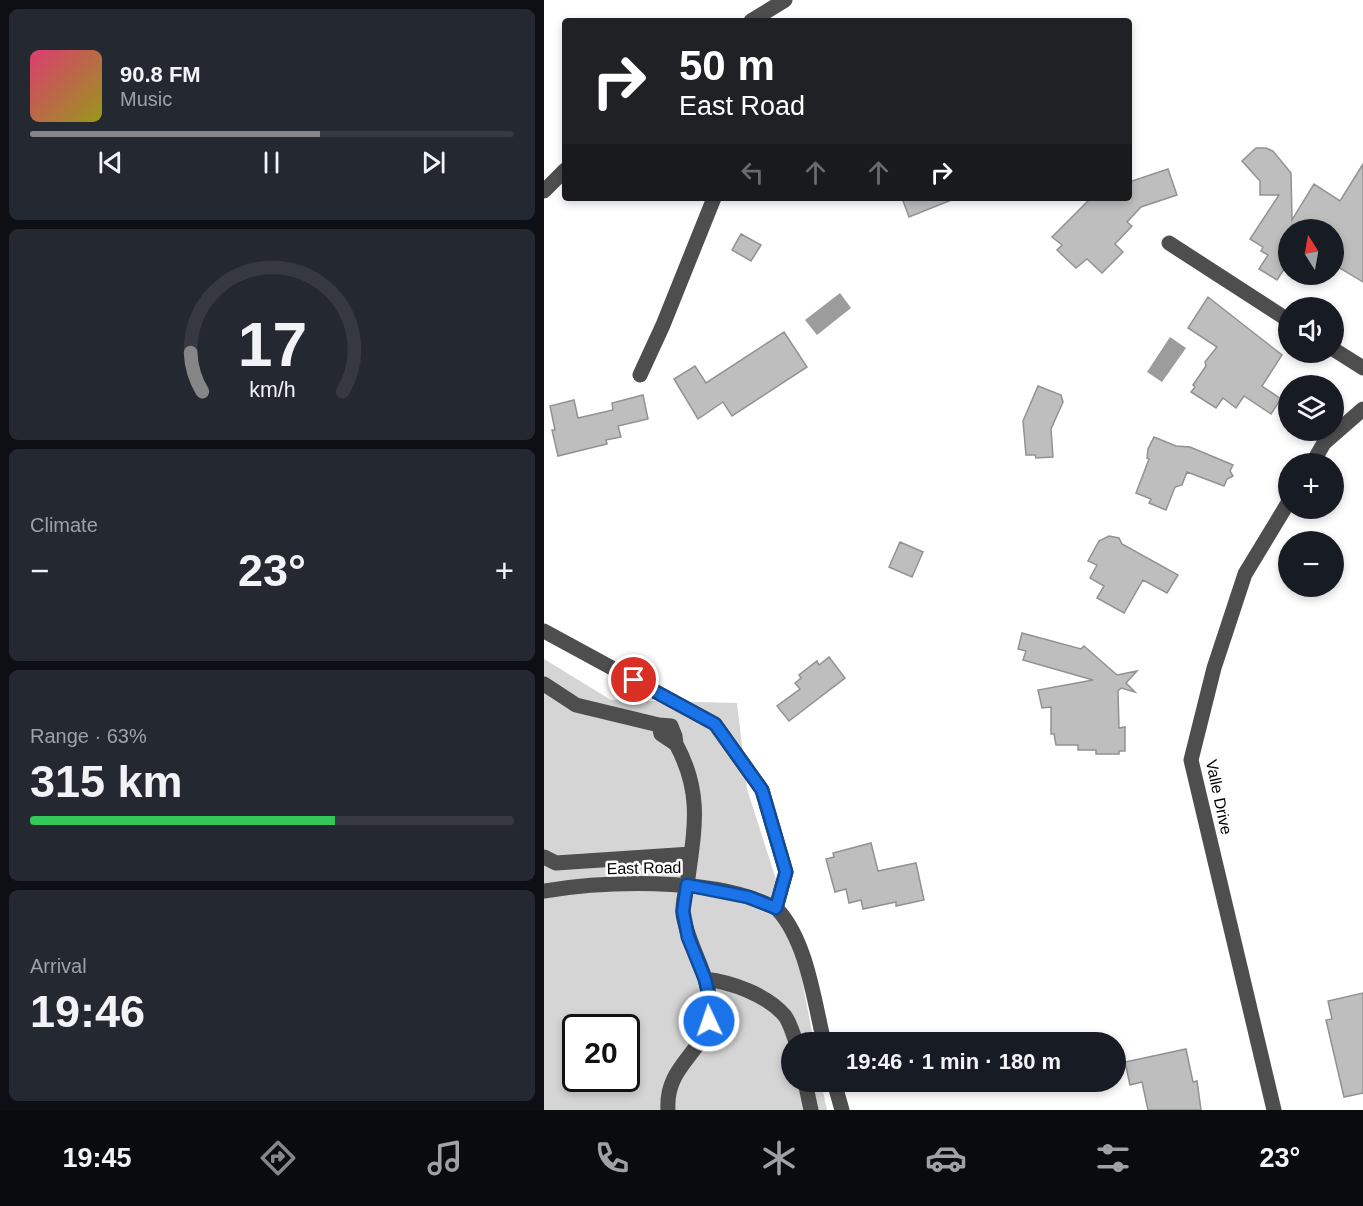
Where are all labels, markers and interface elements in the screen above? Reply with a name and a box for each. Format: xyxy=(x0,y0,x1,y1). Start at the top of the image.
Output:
icon: right xyxy=(580,42,658,120)
text: 50 m xyxy=(679,42,775,89)
text: 90.8 FM xyxy=(120,62,201,87)
text: Music xyxy=(120,88,172,110)
text: East Road xyxy=(679,91,805,121)
icon: previous xyxy=(94,146,127,179)
icon: pause xyxy=(255,146,288,179)
icon: next xyxy=(417,146,450,179)
icon: left xyxy=(736,156,769,189)
icon: ahead xyxy=(799,156,832,189)
icon: ahead xyxy=(862,156,895,189)
icon: right xyxy=(925,156,958,189)
north arrow xyxy=(1278,219,1344,285)
map controls xyxy=(1278,219,1344,597)
button: sound xyxy=(1278,297,1344,363)
text: 17 xyxy=(237,310,307,379)
button: layers xyxy=(1278,375,1344,441)
text: km/h xyxy=(249,378,295,402)
button: + xyxy=(1278,453,1344,519)
text: Climate xyxy=(30,514,98,536)
button: − xyxy=(1278,531,1344,597)
text: 23° xyxy=(238,545,306,596)
text: − xyxy=(30,552,49,589)
text: + xyxy=(495,552,514,589)
pin xyxy=(608,654,659,705)
icon: arrive xyxy=(617,663,650,696)
text: Range · 63% xyxy=(30,725,147,747)
text: 315 km xyxy=(30,756,183,807)
street label: Valle Drive xyxy=(1203,758,1235,836)
street label: East Road xyxy=(606,859,682,877)
text: Arrival xyxy=(30,955,87,977)
text: 19:46 xyxy=(30,986,145,1037)
position arrow xyxy=(677,989,741,1053)
speed limit sign: 20 xyxy=(562,1014,640,1092)
text: 19:46 · 1 min · 180 m xyxy=(846,1049,1061,1074)
icon: directions xyxy=(257,1137,299,1179)
icon: music xyxy=(424,1137,466,1179)
icon: phone xyxy=(591,1137,633,1179)
icon: climate xyxy=(758,1137,800,1179)
icon: car xyxy=(925,1137,967,1179)
icon: filters xyxy=(1092,1137,1134,1179)
text: 19:45 xyxy=(63,1143,132,1173)
text: 23° xyxy=(1260,1143,1300,1173)

